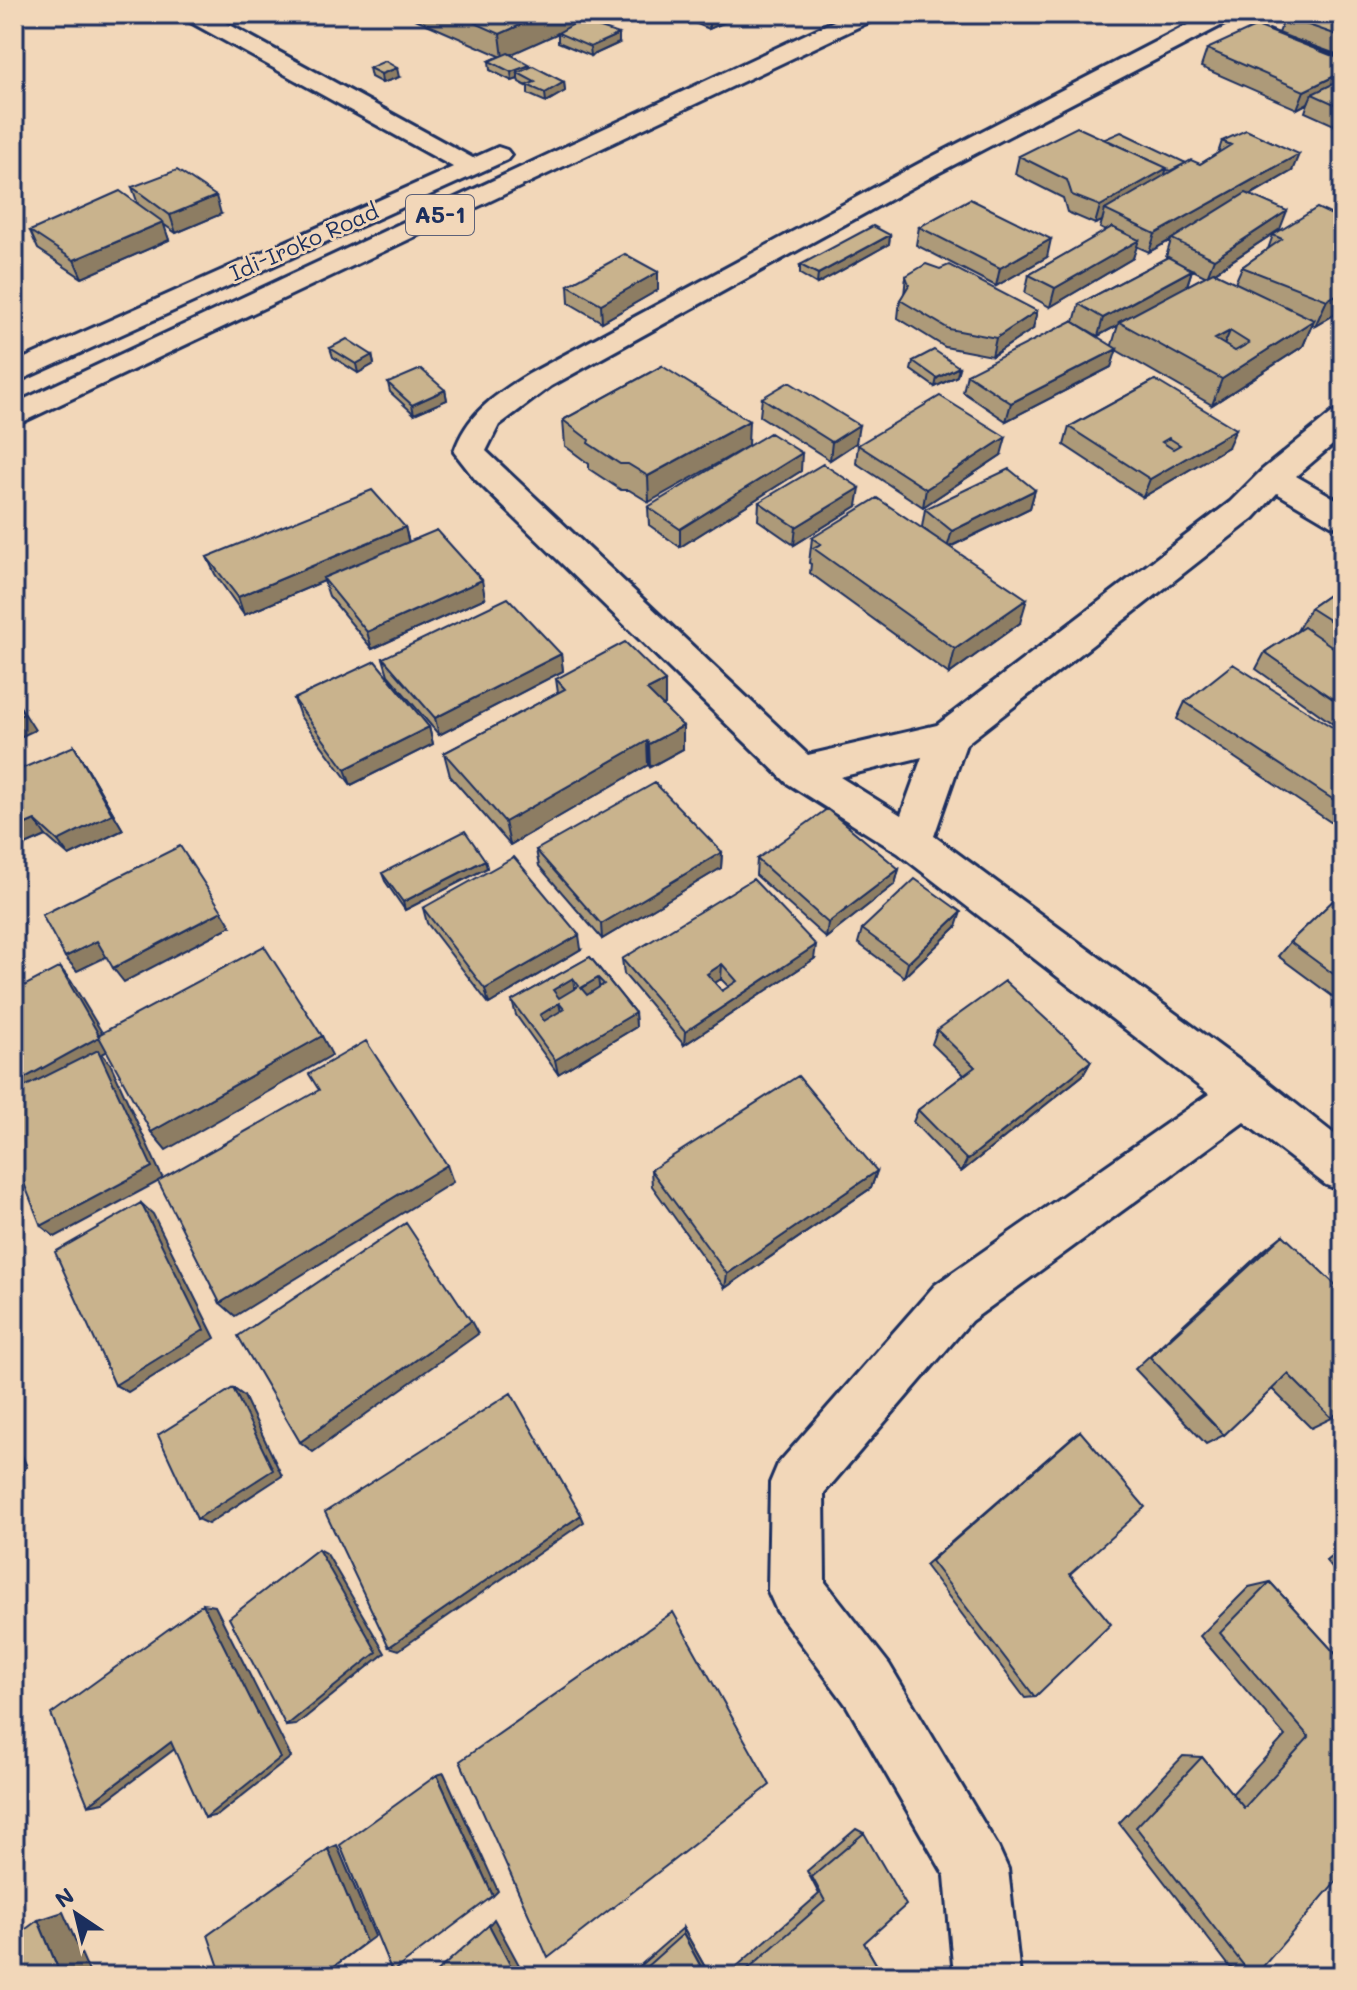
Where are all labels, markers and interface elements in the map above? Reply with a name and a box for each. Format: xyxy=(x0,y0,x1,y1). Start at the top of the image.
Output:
road number: A5-1 xyxy=(406,195,474,235)
street label: Idi-Iroko Road xyxy=(225,196,383,287)
north arrow xyxy=(36,1874,116,1954)
text: N xyxy=(49,1881,79,1914)

